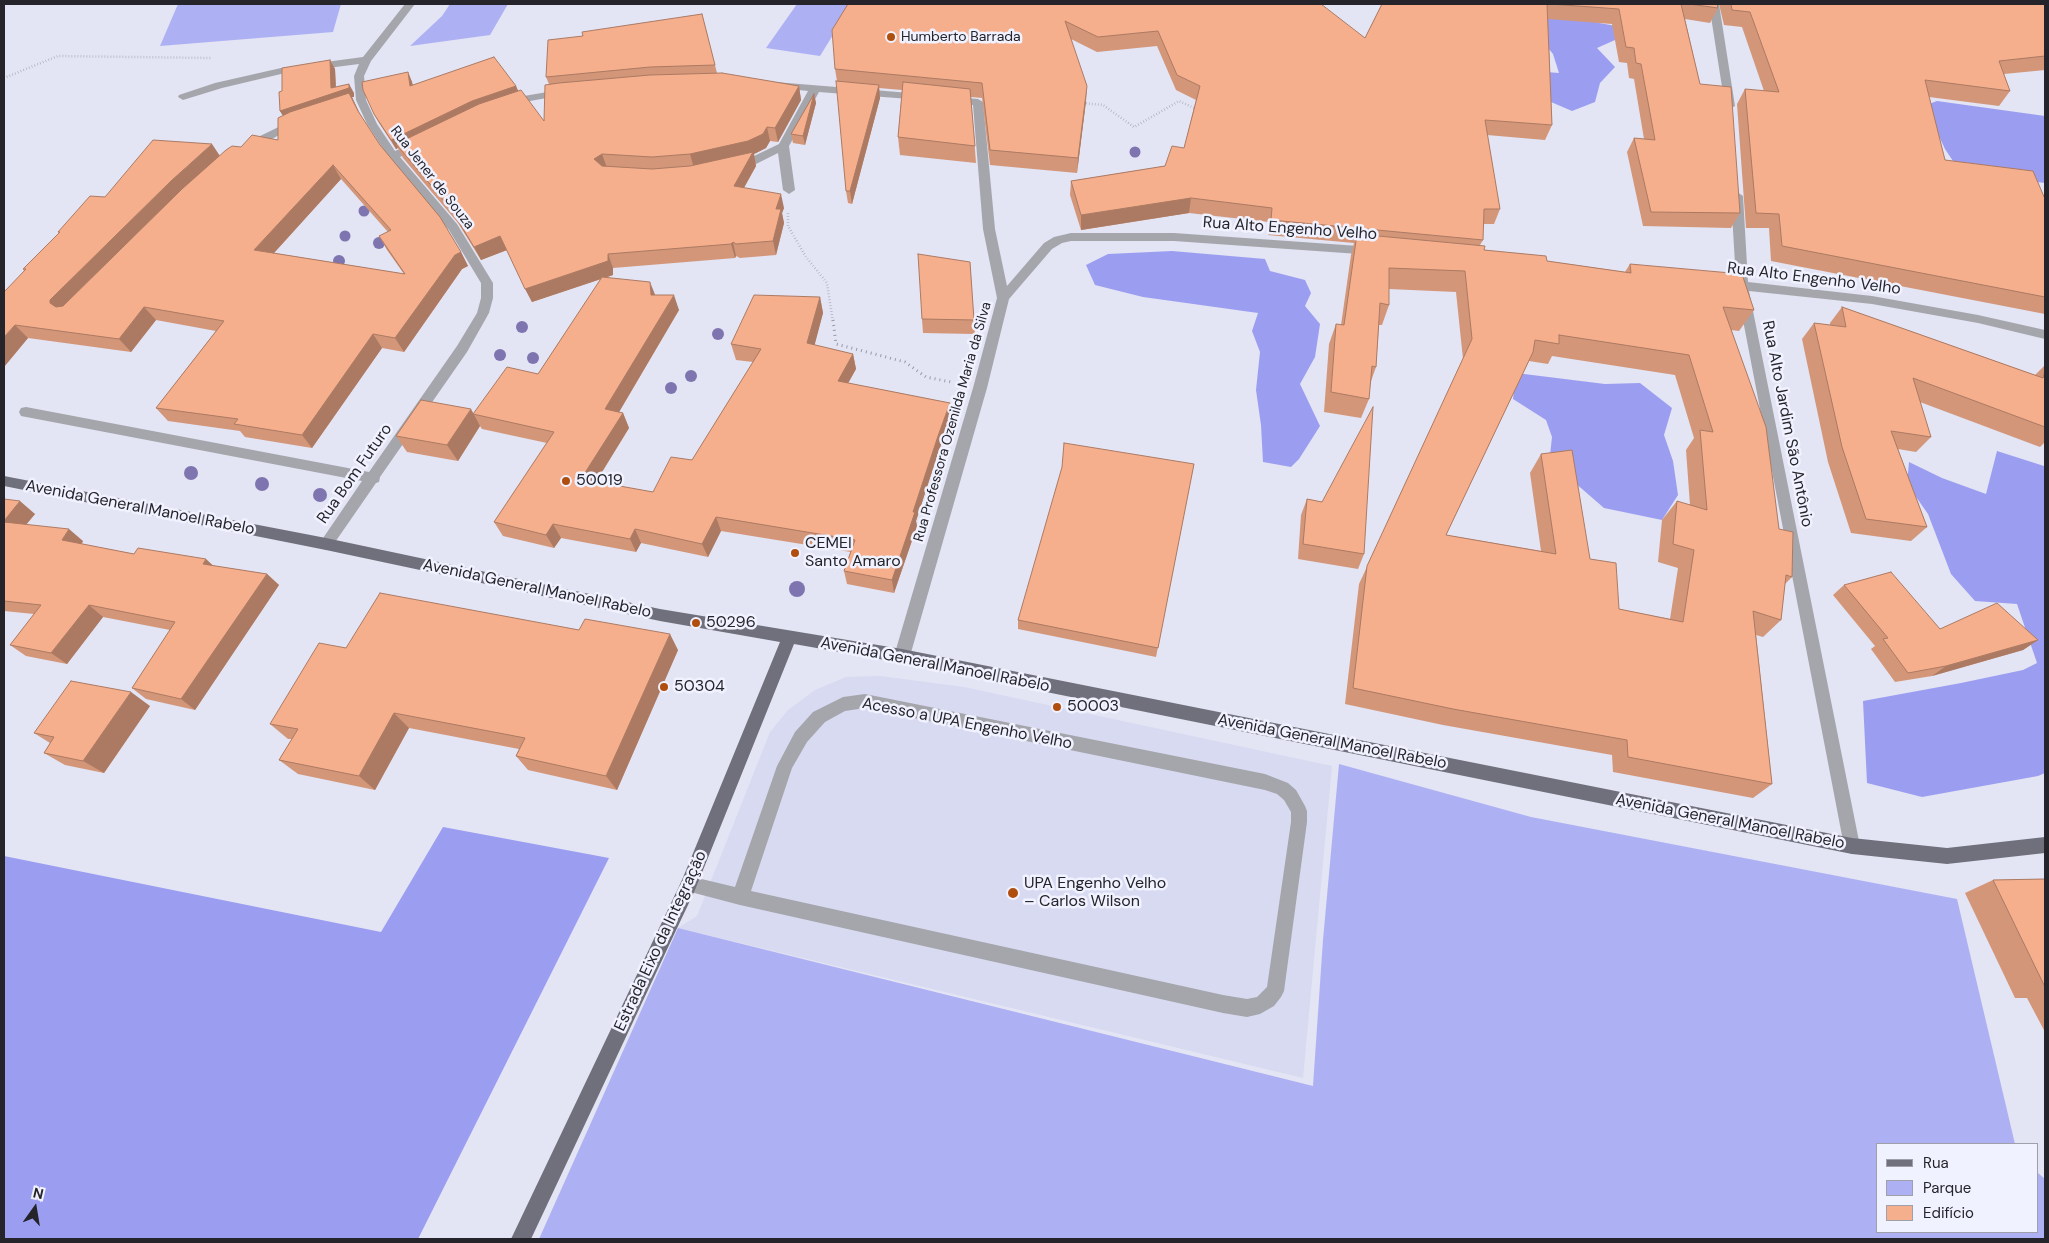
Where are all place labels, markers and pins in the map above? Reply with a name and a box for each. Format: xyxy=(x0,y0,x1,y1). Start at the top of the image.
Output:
place label: Humberto Barrada xyxy=(901,29,1021,45)
marker: Humberto Barrada xyxy=(885,31,897,43)
place label: 50019 xyxy=(576,471,623,491)
marker: 50019 xyxy=(560,475,572,487)
place label: CEMEI Santo Amaro xyxy=(805,534,901,572)
marker: CEMEI Santo Amaro xyxy=(789,547,801,559)
place label: 50296 xyxy=(706,613,756,633)
marker: 50296 xyxy=(690,617,702,629)
place label: 50304 xyxy=(674,677,725,697)
marker: 50304 xyxy=(658,681,670,693)
place label: 50003 xyxy=(1067,697,1119,717)
marker: 50003 xyxy=(1051,701,1063,713)
place label: UPA Engenho Velho – Carlos Wilson xyxy=(1024,874,1166,912)
marker: UPA Engenho Velho – Carlos Wilson xyxy=(1006,886,1020,900)

